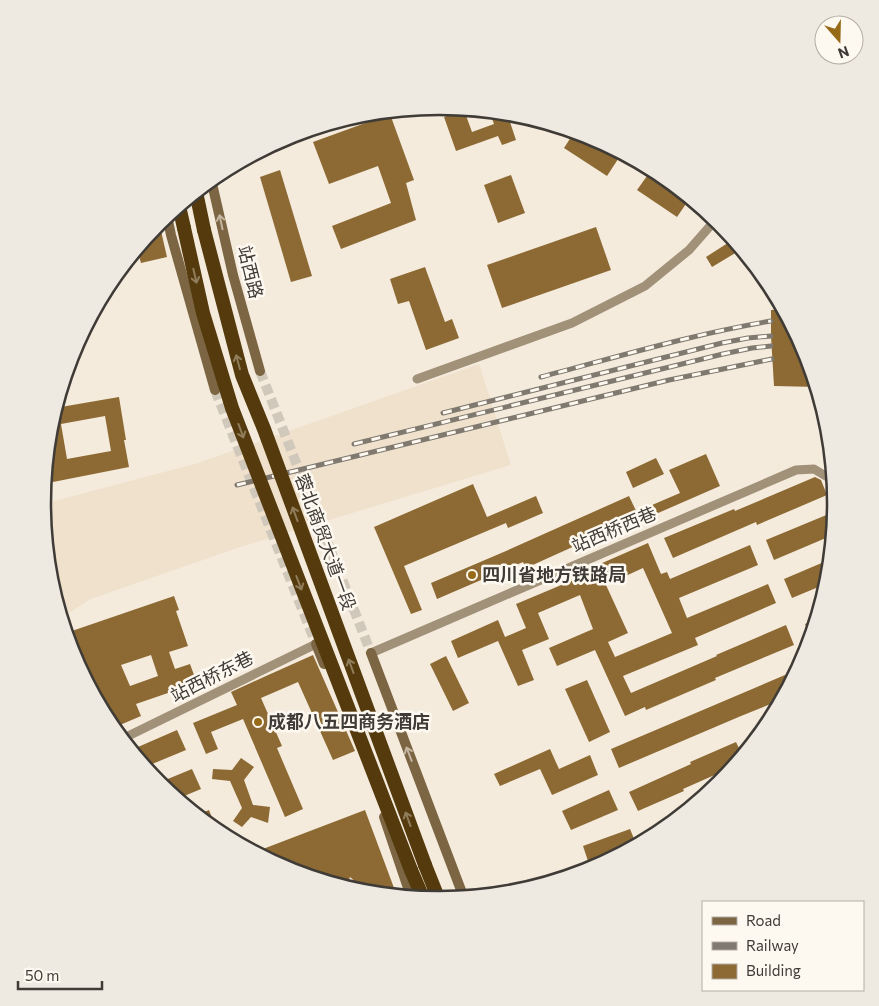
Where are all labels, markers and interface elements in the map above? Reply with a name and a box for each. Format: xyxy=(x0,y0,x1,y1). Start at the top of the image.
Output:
north arrow xyxy=(814,15,864,65)
text: N xyxy=(836,43,851,62)
one-way arrow xyxy=(216,215,225,231)
street label: 站西路 xyxy=(234,243,268,301)
one-way arrow xyxy=(191,267,200,283)
one-way arrow xyxy=(233,354,242,370)
one-way arrow xyxy=(237,423,246,439)
street label: 蓉北商贸大道一段 xyxy=(291,470,361,613)
street label: 站西桥西巷 xyxy=(568,501,659,557)
one-way arrow xyxy=(290,507,299,522)
place label: 四川省地方铁路局 xyxy=(482,563,626,585)
marker: 四川省地方铁路局 xyxy=(466,569,478,581)
one-way arrow xyxy=(295,575,304,590)
street label: 站西桥东巷 xyxy=(166,646,257,706)
one-way arrow xyxy=(346,659,355,675)
place label: 成都八五四商务酒店 xyxy=(268,710,430,732)
marker: 成都八五四商务酒店 xyxy=(252,716,264,728)
one-way arrow xyxy=(404,747,413,762)
one-way arrow xyxy=(403,812,412,827)
legend xyxy=(702,901,864,991)
text: Road xyxy=(746,911,781,929)
text: Railway xyxy=(746,936,799,954)
scale bar xyxy=(18,958,101,990)
text: Building xyxy=(746,961,801,979)
text: 50 m xyxy=(25,966,59,984)

